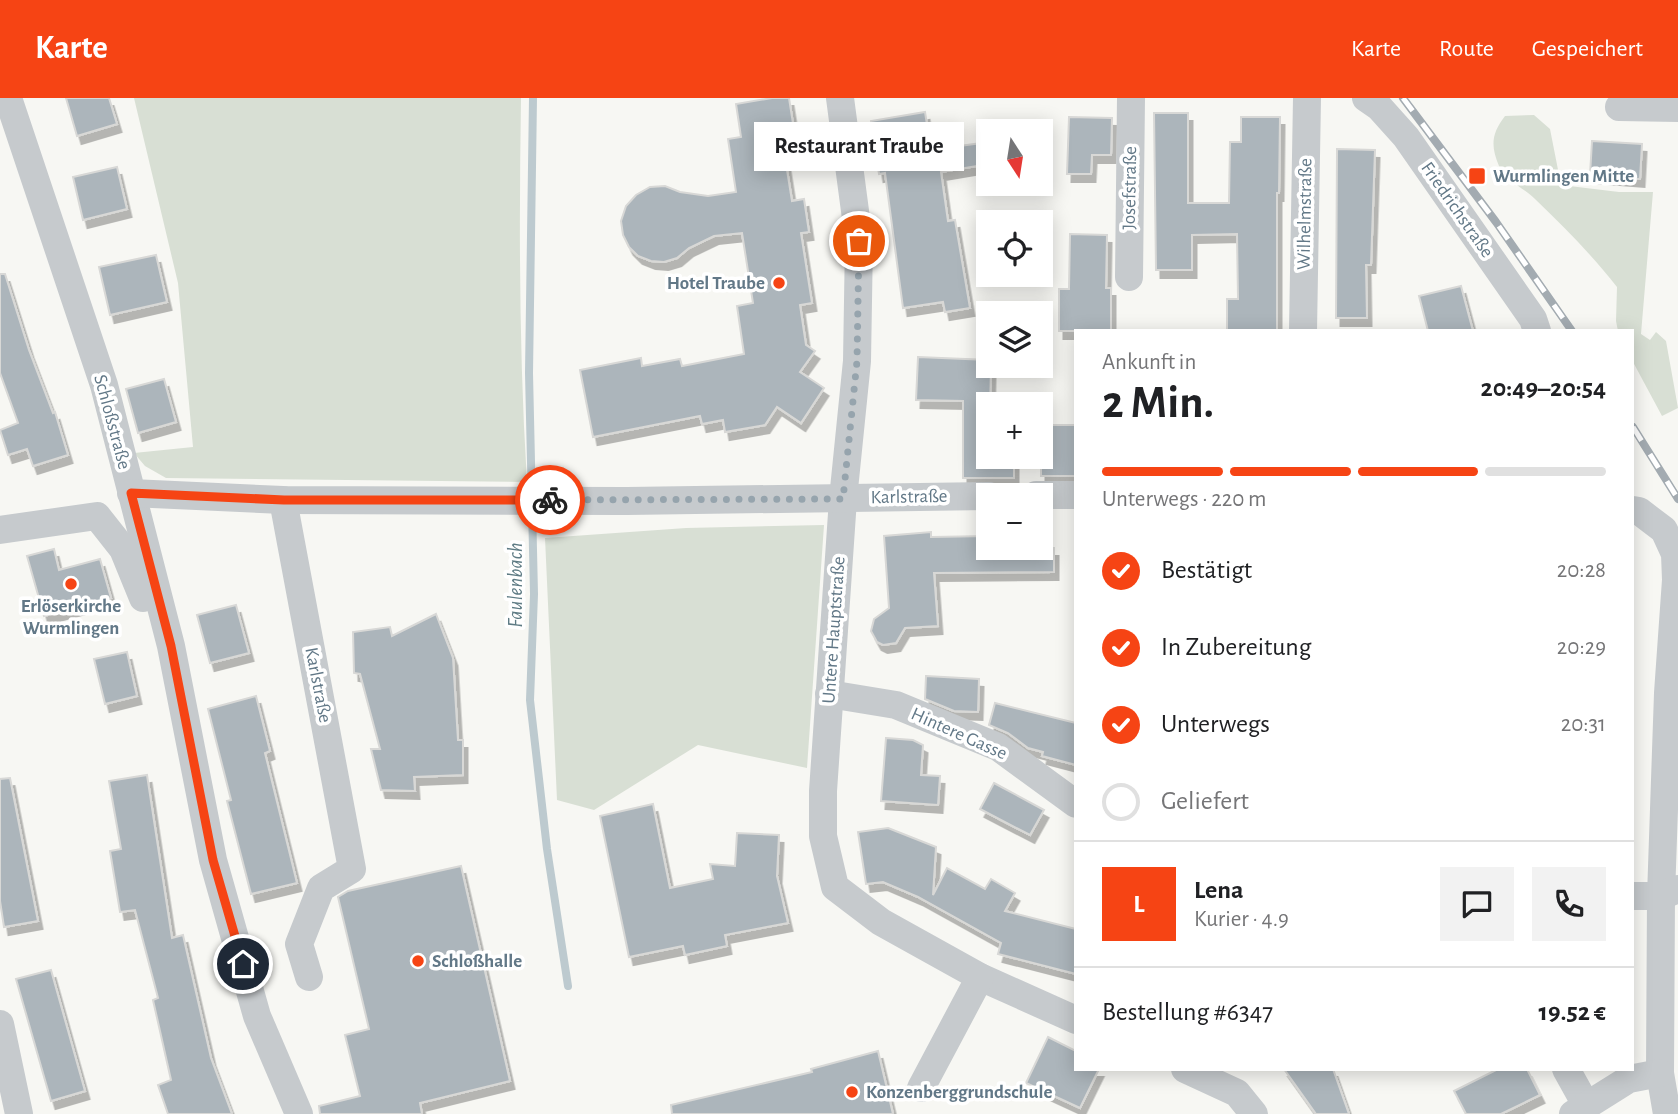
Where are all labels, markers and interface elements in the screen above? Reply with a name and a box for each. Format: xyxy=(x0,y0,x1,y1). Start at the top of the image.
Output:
text: Karte xyxy=(35,32,108,65)
text: Karte xyxy=(1351,37,1401,61)
text: Route xyxy=(1439,37,1494,61)
text: Gespeichert xyxy=(1532,37,1643,61)
north arrow xyxy=(976,119,1054,196)
map controls xyxy=(976,119,1053,560)
callout: Restaurant Traube xyxy=(754,122,964,171)
text: Restaurant Traube xyxy=(774,135,944,158)
street label: Josefstraße xyxy=(1120,146,1140,230)
street label: Wilhelmstraße xyxy=(1295,158,1315,270)
street label: Friedrichstraße xyxy=(1417,159,1497,261)
marker: Wurmlingen Mitte xyxy=(1467,166,1487,186)
place label: Wurmlingen Mitte xyxy=(1493,167,1634,186)
button: locate xyxy=(976,210,1053,287)
pin xyxy=(829,211,889,271)
icon: bag xyxy=(840,222,878,260)
place label: Hotel Traube xyxy=(667,274,765,293)
marker: Hotel Traube xyxy=(771,275,787,291)
button: layers xyxy=(976,301,1053,378)
text: Ankunft in xyxy=(1102,351,1196,374)
street label: Schloßstraße xyxy=(90,373,134,471)
text: 20:49–20:54 xyxy=(1481,375,1606,401)
text: 2 Min. xyxy=(1102,380,1214,426)
button: + xyxy=(976,392,1053,469)
courier xyxy=(515,465,585,535)
icon: bike xyxy=(531,481,569,519)
button: − xyxy=(976,483,1053,560)
street label: Karlstraße xyxy=(870,487,948,507)
text: Unterwegs · 220 m xyxy=(1102,488,1267,511)
water label: Faulenbach xyxy=(505,542,526,628)
icon: check xyxy=(1102,552,1140,590)
street label: Untere Hauptstraße xyxy=(819,556,849,704)
text: Bestätigt xyxy=(1161,557,1252,583)
text: 20:28 xyxy=(1557,559,1606,582)
marker: Erlöserkirche Wurmlingen xyxy=(63,576,79,592)
place label: Erlöserkirche Wurmlingen xyxy=(21,597,121,638)
icon: check xyxy=(1102,629,1140,667)
text: In Zubereitung xyxy=(1161,634,1311,660)
text: 20:29 xyxy=(1557,636,1606,659)
street label: Karlstraße xyxy=(301,646,335,724)
street label: Hintere Gasse xyxy=(908,704,1010,764)
icon: check xyxy=(1102,706,1140,744)
text: Unterwegs xyxy=(1161,711,1270,737)
text: 20:31 xyxy=(1561,713,1606,736)
text: Geliefert xyxy=(1161,788,1249,814)
button: chat xyxy=(1440,867,1514,941)
button: phone xyxy=(1532,867,1606,941)
text: Lena xyxy=(1194,877,1244,903)
text: L xyxy=(1133,891,1145,917)
text: Kurier · 4.9 xyxy=(1194,908,1289,931)
pin xyxy=(213,934,273,994)
icon: home xyxy=(224,945,262,983)
place label: Schloßhalle xyxy=(432,952,522,971)
marker: Schloßhalle xyxy=(410,953,426,969)
text: Bestellung #6347 xyxy=(1102,999,1273,1025)
text: 19.52 € xyxy=(1539,999,1606,1025)
place label: Konzenberggrundschule xyxy=(866,1083,1052,1102)
marker: Konzenberggrundschule xyxy=(844,1084,860,1100)

